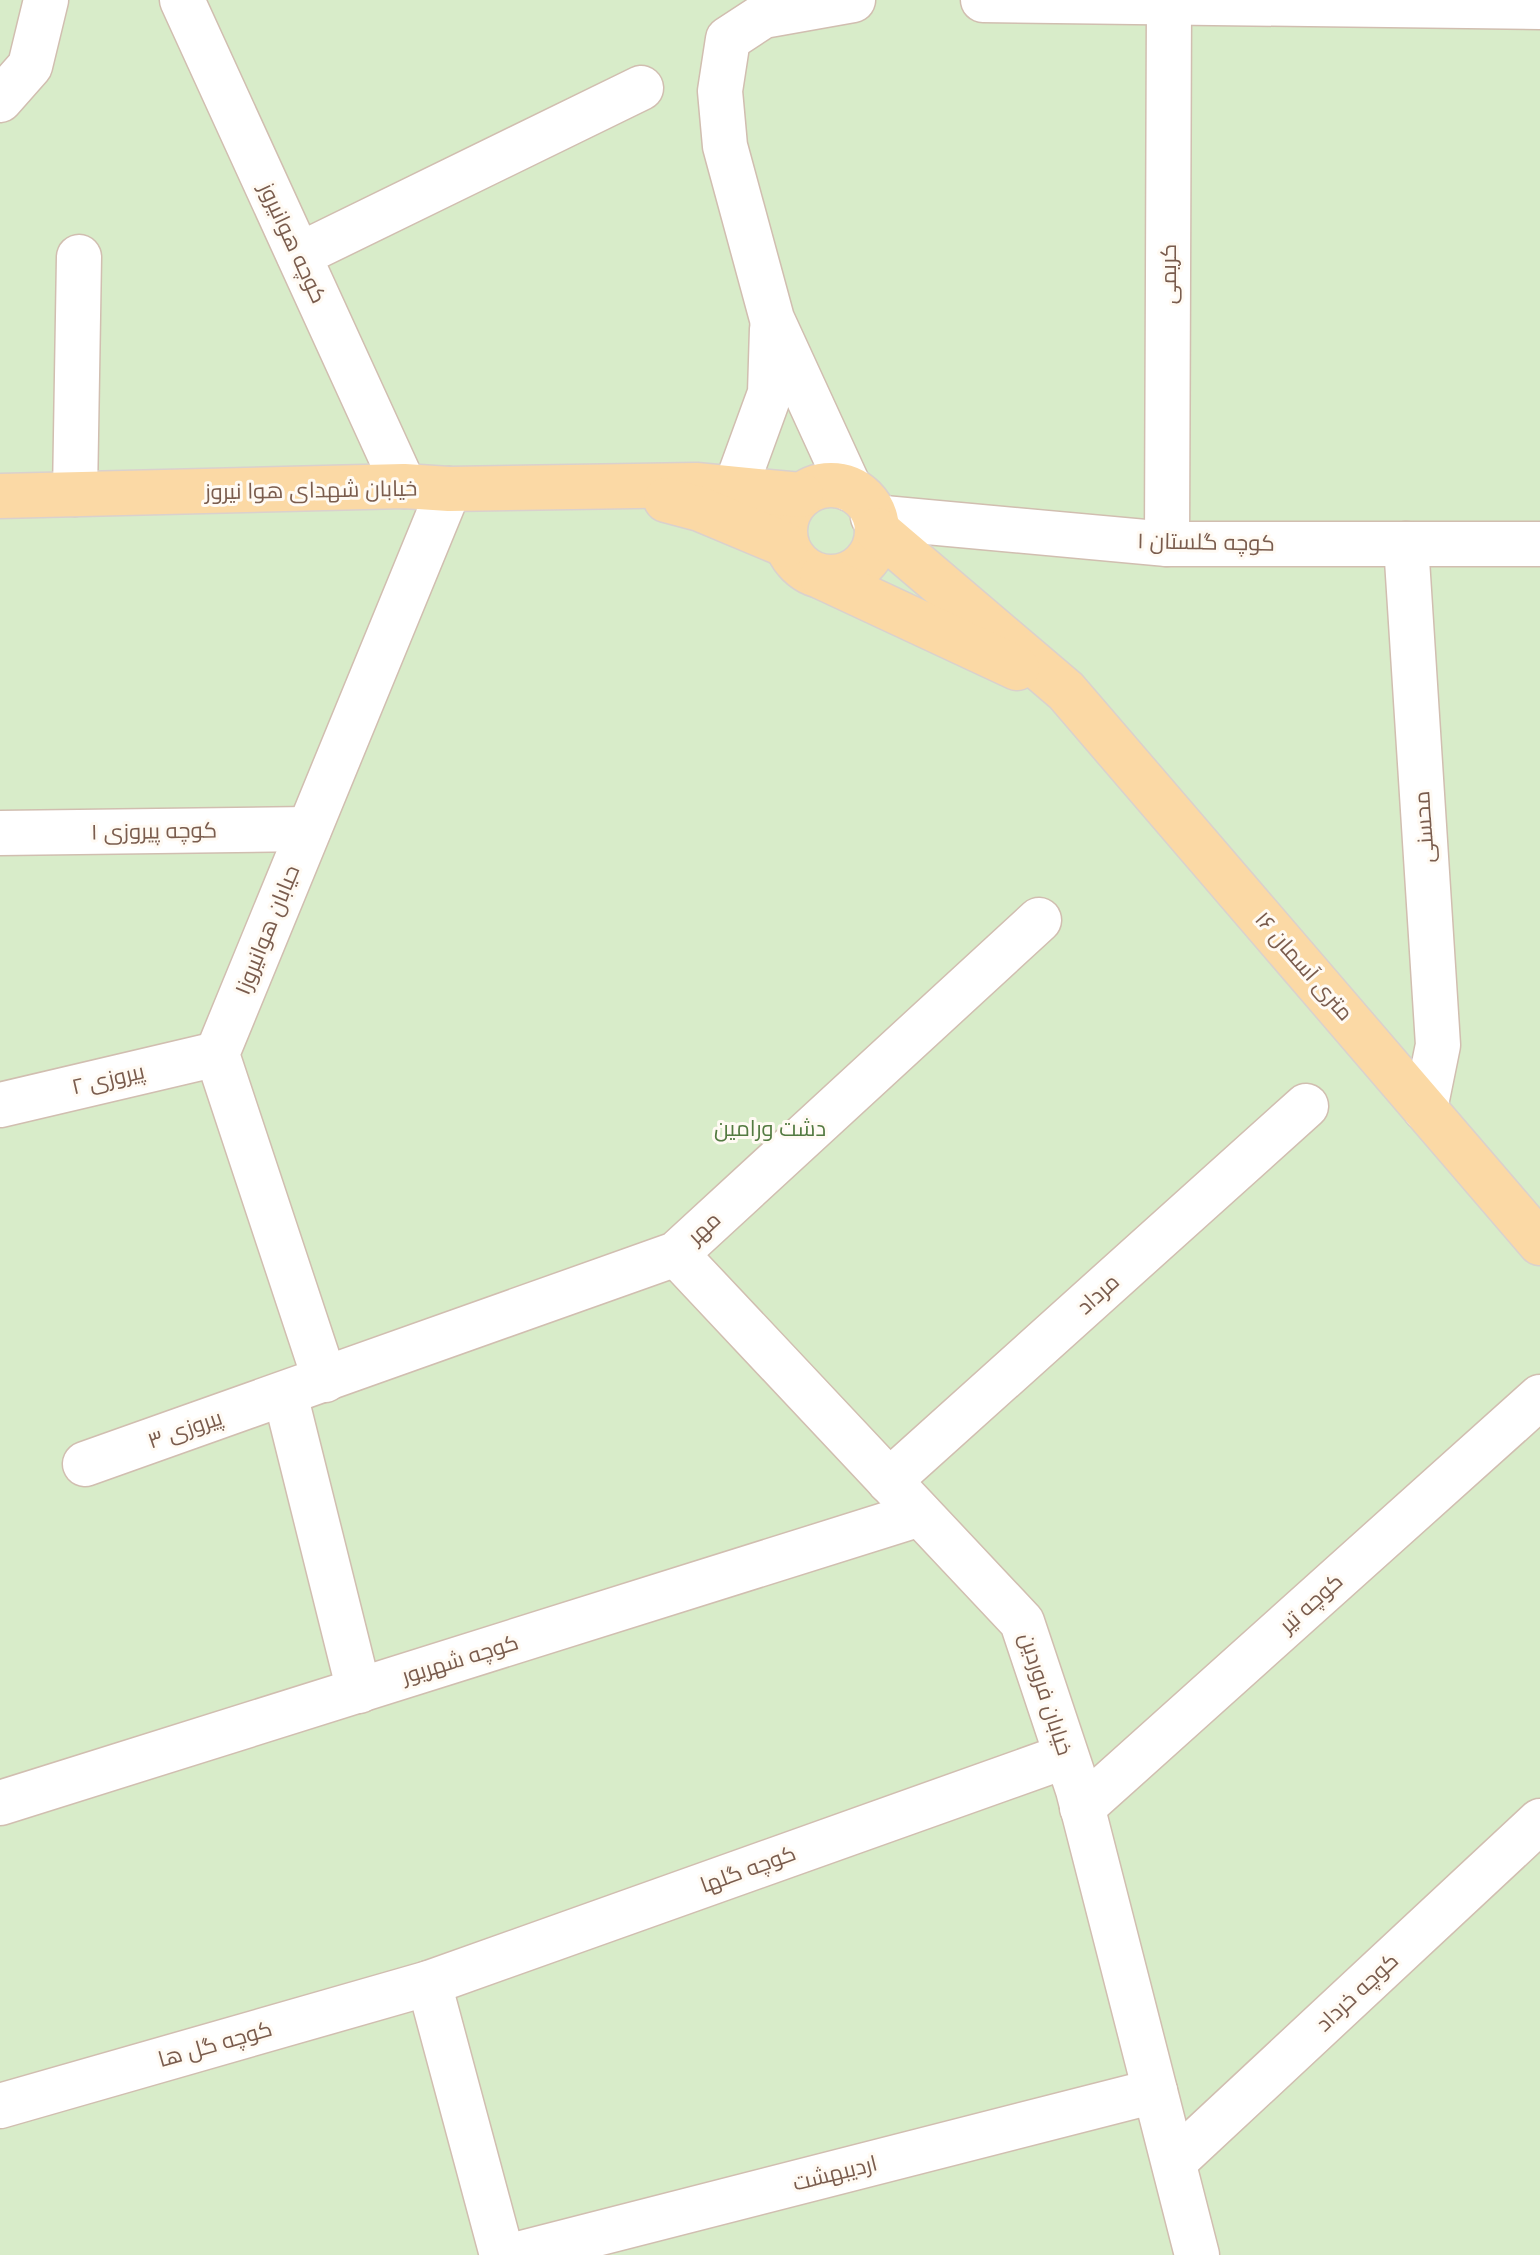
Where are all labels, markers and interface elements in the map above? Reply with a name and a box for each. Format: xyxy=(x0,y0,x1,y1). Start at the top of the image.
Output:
street label: کوچه هوانیروز xyxy=(252,177,333,308)
street label: کریمی xyxy=(1155,244,1182,304)
street label: خیابان شهدای هوا نیروز xyxy=(203,475,417,505)
street label: کوچه گلستان ۱ xyxy=(1137,527,1275,558)
street label: محسنی xyxy=(1408,790,1440,864)
street label: کوچه پیروزی ۱ xyxy=(91,816,217,847)
street label: حیابان هوانیروز۱ xyxy=(229,861,305,999)
street label: ۱۶ متری آسمان xyxy=(1249,906,1359,1026)
street label: پیروزی ۲ xyxy=(69,1058,147,1101)
park label: دشت ورامین xyxy=(714,1115,826,1142)
street label: مهر xyxy=(680,1206,726,1251)
street label: مرداد xyxy=(1071,1268,1125,1320)
street label: پیروزی ۳ xyxy=(144,1404,226,1455)
street label: کوچه تیر xyxy=(1272,1568,1349,1641)
street label: کوچه شهریور xyxy=(396,1628,522,1691)
street label: خیابان فروردین xyxy=(1013,1629,1079,1759)
street label: کوچه گلها xyxy=(697,1839,800,1900)
street label: کوچه خرداد xyxy=(1310,1947,1405,2038)
street label: کوچه گل ها xyxy=(155,2015,275,2074)
street label: اردیبهشت xyxy=(790,2149,880,2197)

